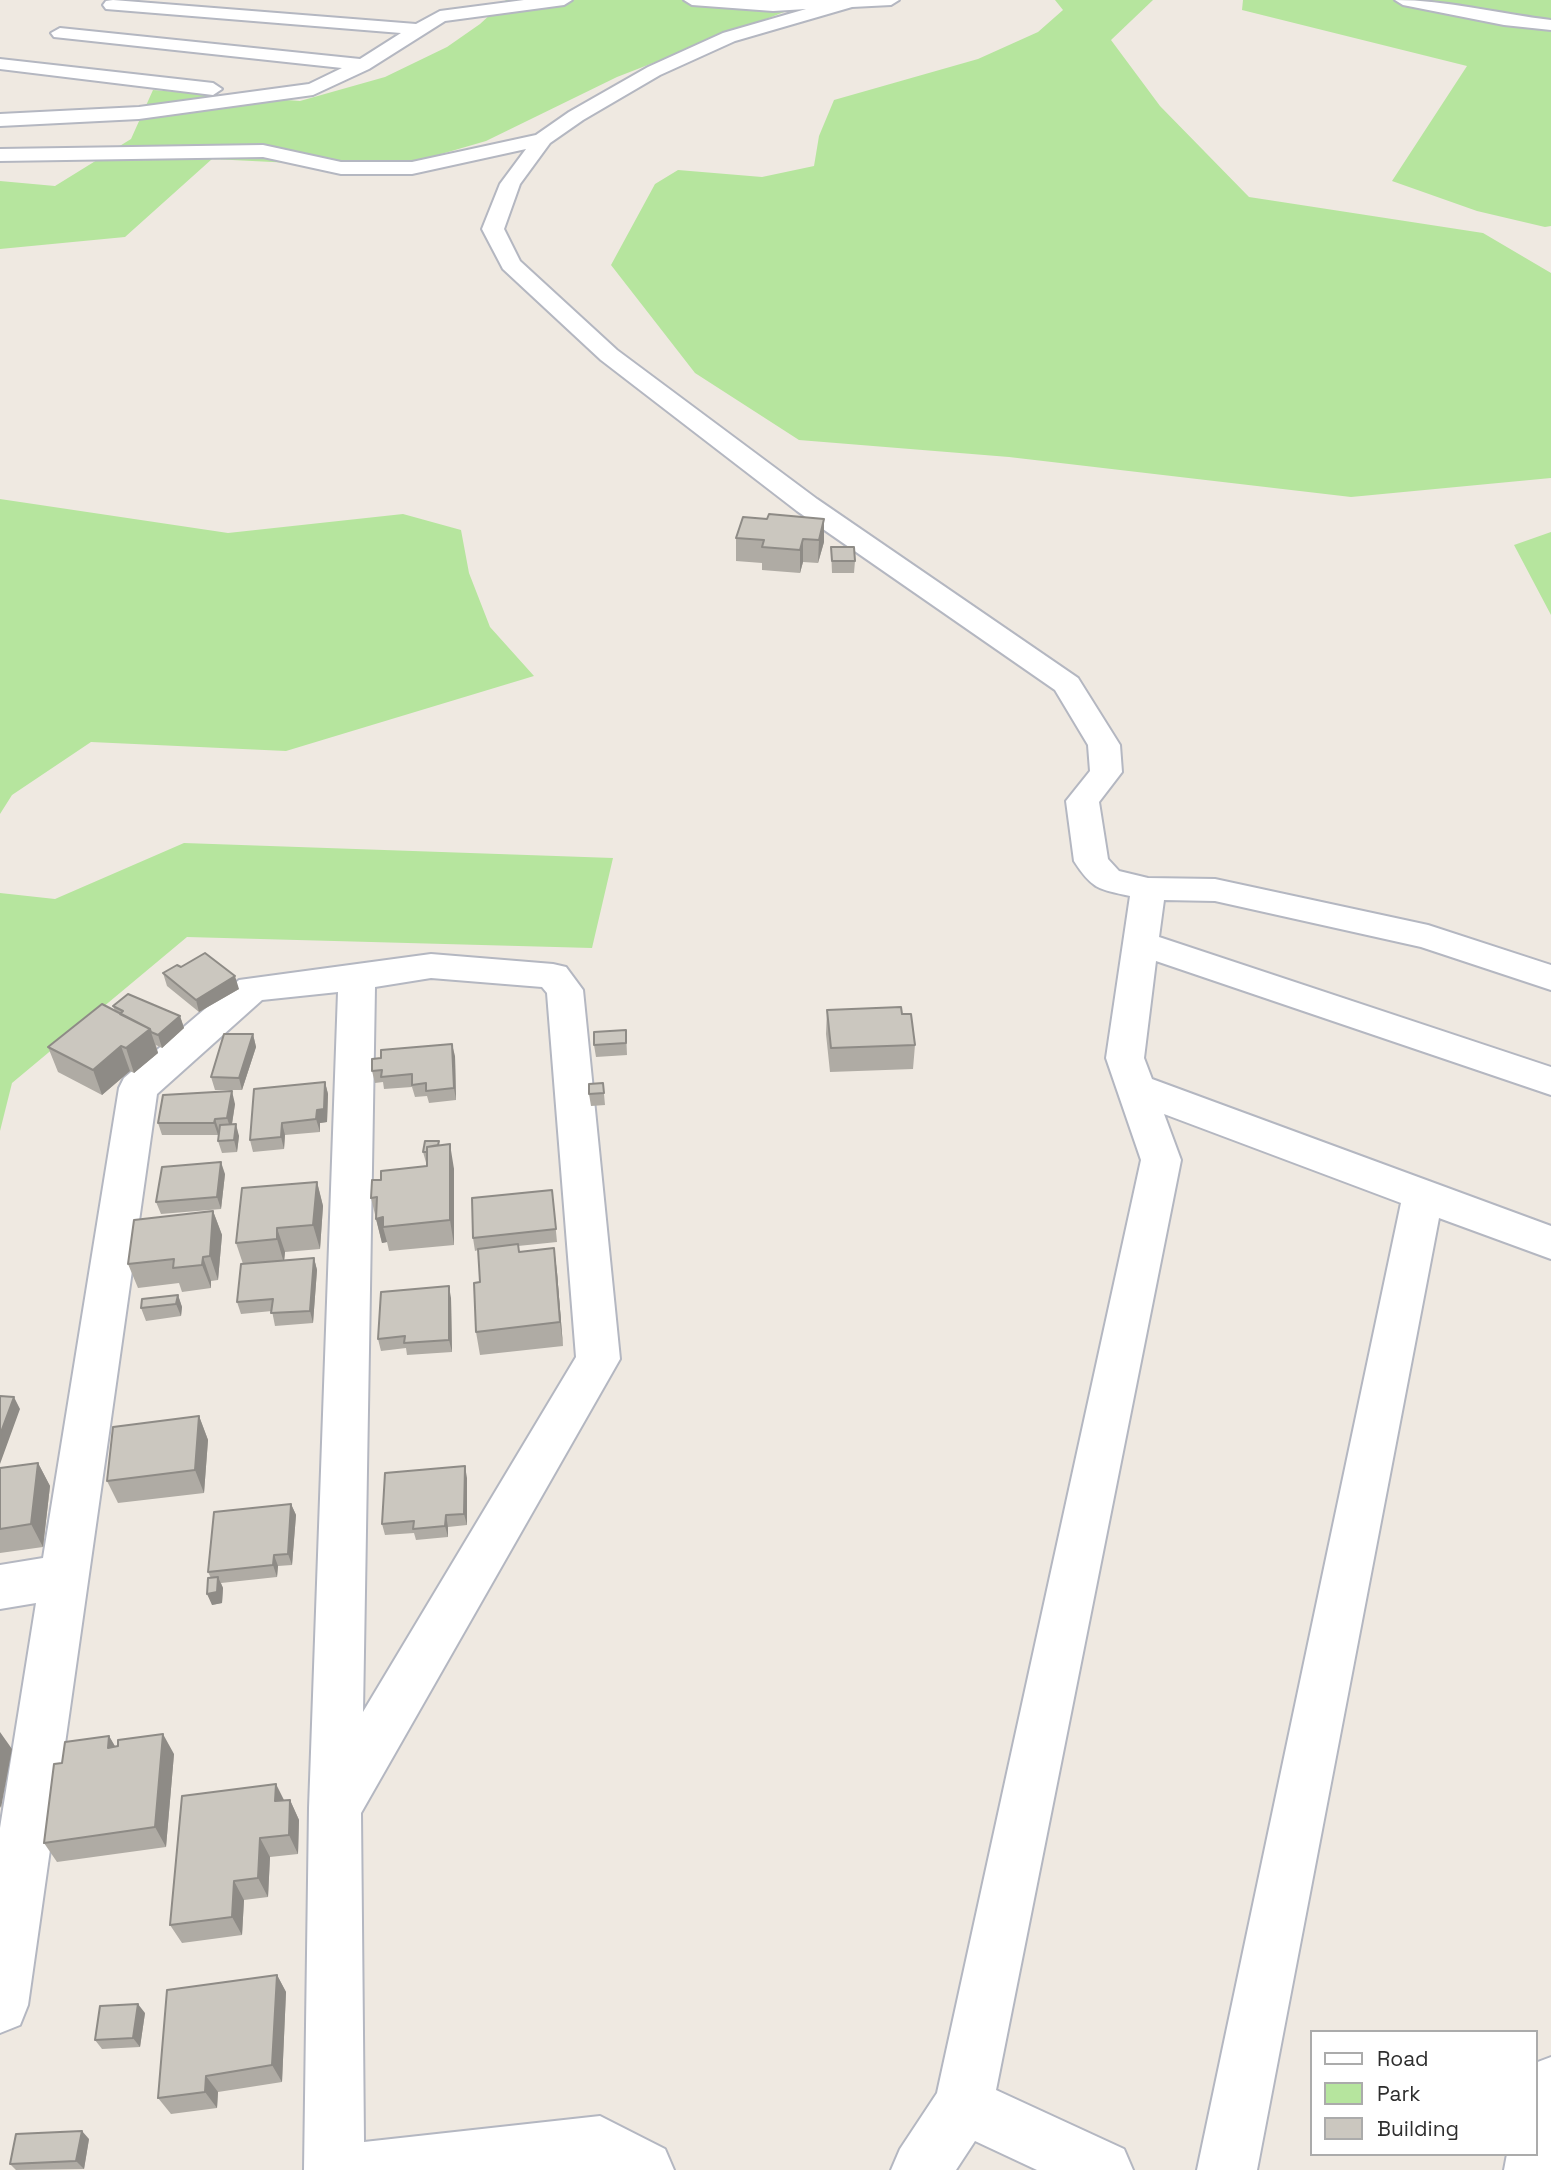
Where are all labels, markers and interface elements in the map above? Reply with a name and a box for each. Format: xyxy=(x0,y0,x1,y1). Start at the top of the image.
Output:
legend xyxy=(1310,2030,1537,2156)
text: Road xyxy=(1377,2045,1429,2072)
text: Park xyxy=(1377,2080,1421,2107)
text: Building xyxy=(1377,2115,1459,2142)

